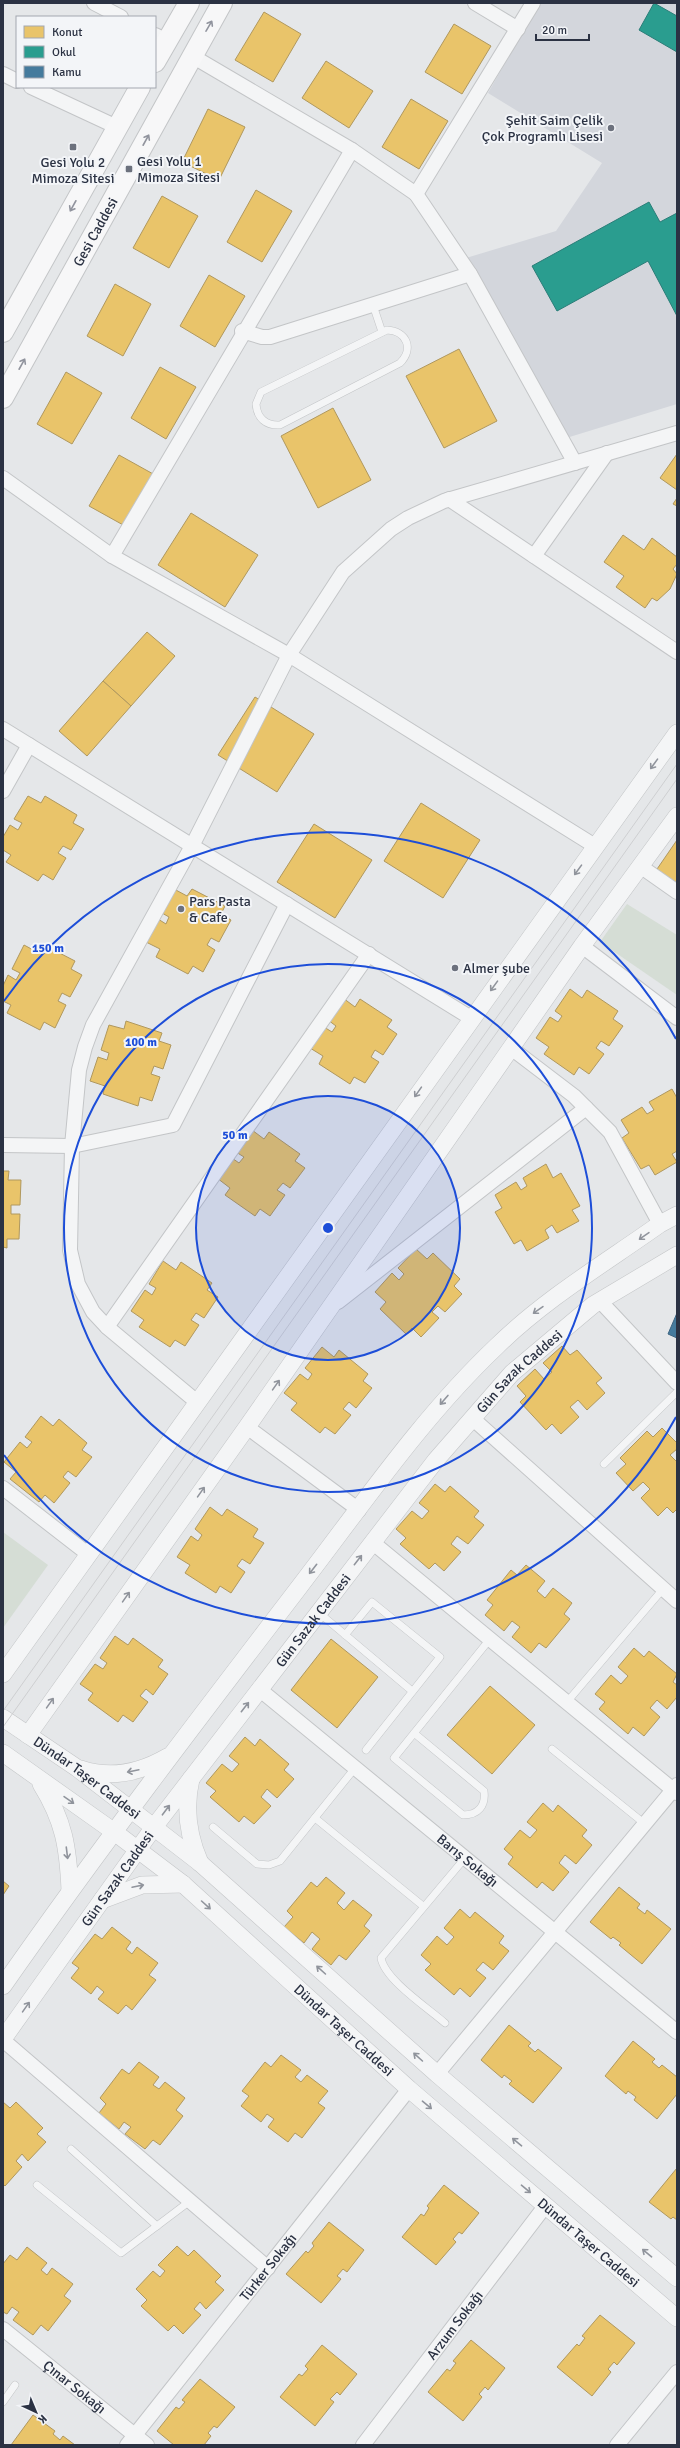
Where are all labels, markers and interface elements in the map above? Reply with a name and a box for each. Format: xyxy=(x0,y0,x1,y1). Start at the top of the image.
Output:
legend xyxy=(16,16,156,88)
scale bar xyxy=(536,16,589,42)
one-way arrow xyxy=(205,20,213,32)
text: 20 m xyxy=(542,23,567,38)
text: Konut xyxy=(52,25,83,40)
text: Okul xyxy=(52,45,76,60)
text: Kamu xyxy=(52,65,81,80)
place label: Şehit Saim Çelik Çok Programlı Lisesi xyxy=(482,112,603,145)
marker: Şehit Saim Çelik Çok Programlı Lisesi xyxy=(606,123,616,133)
one-way arrow xyxy=(143,134,150,146)
marker: Gesi Yolu 2 Mimoza Sitesi xyxy=(68,142,78,152)
place label: Gesi Yolu 1 Mimoza Sitesi xyxy=(137,153,220,186)
place label: Gesi Yolu 2 Mimoza Sitesi xyxy=(32,154,114,187)
marker: Gesi Yolu 1 Mimoza Sitesi xyxy=(124,164,134,174)
street label: Gesi Caddesi xyxy=(70,195,121,270)
one-way arrow xyxy=(68,200,76,212)
one-way arrow xyxy=(19,358,26,370)
one-way arrow xyxy=(650,759,658,770)
one-way arrow xyxy=(574,864,582,875)
place label: Pars Pasta & Cafe xyxy=(189,893,251,926)
marker: Pars Pasta & Cafe xyxy=(176,904,186,914)
text: 150 m xyxy=(32,941,64,956)
place label: Almer şube xyxy=(463,960,530,977)
marker: Almer şube xyxy=(450,963,460,973)
one-way arrow xyxy=(490,981,498,992)
text: 100 m xyxy=(125,1035,157,1050)
one-way arrow xyxy=(414,1086,422,1097)
text: 50 m xyxy=(222,1128,248,1143)
centre of rings xyxy=(321,1221,335,1235)
one-way arrow xyxy=(639,1232,650,1240)
one-way arrow xyxy=(532,1306,543,1314)
street label: Gün Sazak Caddesi xyxy=(473,1326,566,1417)
one-way arrow xyxy=(272,1380,280,1391)
one-way arrow xyxy=(440,1395,449,1405)
one-way arrow xyxy=(197,1486,205,1497)
one-way arrow xyxy=(354,1554,362,1565)
one-way arrow xyxy=(309,1564,317,1575)
street label: Gün Sazak Caddesi xyxy=(272,1571,354,1671)
one-way arrow xyxy=(122,1592,130,1603)
one-way arrow xyxy=(46,1698,54,1709)
one-way arrow xyxy=(241,1702,249,1713)
street label: Dündar Taşer Caddesi xyxy=(30,1733,144,1823)
one-way arrow xyxy=(127,1767,140,1775)
one-way arrow xyxy=(63,1796,74,1804)
one-way arrow xyxy=(162,1805,170,1816)
street label: Gün Sazak Caddesi xyxy=(78,1828,157,1930)
street label: Barış Sokağı xyxy=(433,1831,502,1891)
one-way arrow xyxy=(64,1846,71,1859)
one-way arrow xyxy=(131,1882,144,1890)
one-way arrow xyxy=(201,1900,211,1909)
one-way arrow xyxy=(316,1966,326,1975)
street label: Dündar Taşer Caddesi xyxy=(290,1981,397,2080)
one-way arrow xyxy=(21,2002,30,2013)
one-way arrow xyxy=(413,2052,423,2061)
one-way arrow xyxy=(421,2100,432,2109)
one-way arrow xyxy=(511,2137,522,2146)
one-way arrow xyxy=(520,2184,531,2193)
street label: Dündar Taşer Caddesi xyxy=(534,2195,643,2291)
street label: Türker Sokağı xyxy=(236,2230,300,2305)
one-way arrow xyxy=(642,2249,653,2258)
street label: Arzum Sokağı xyxy=(423,2287,487,2363)
street label: Çınar Sokağı xyxy=(40,2357,109,2417)
north arrow xyxy=(16,2392,56,2432)
text: K xyxy=(36,2412,50,2426)

